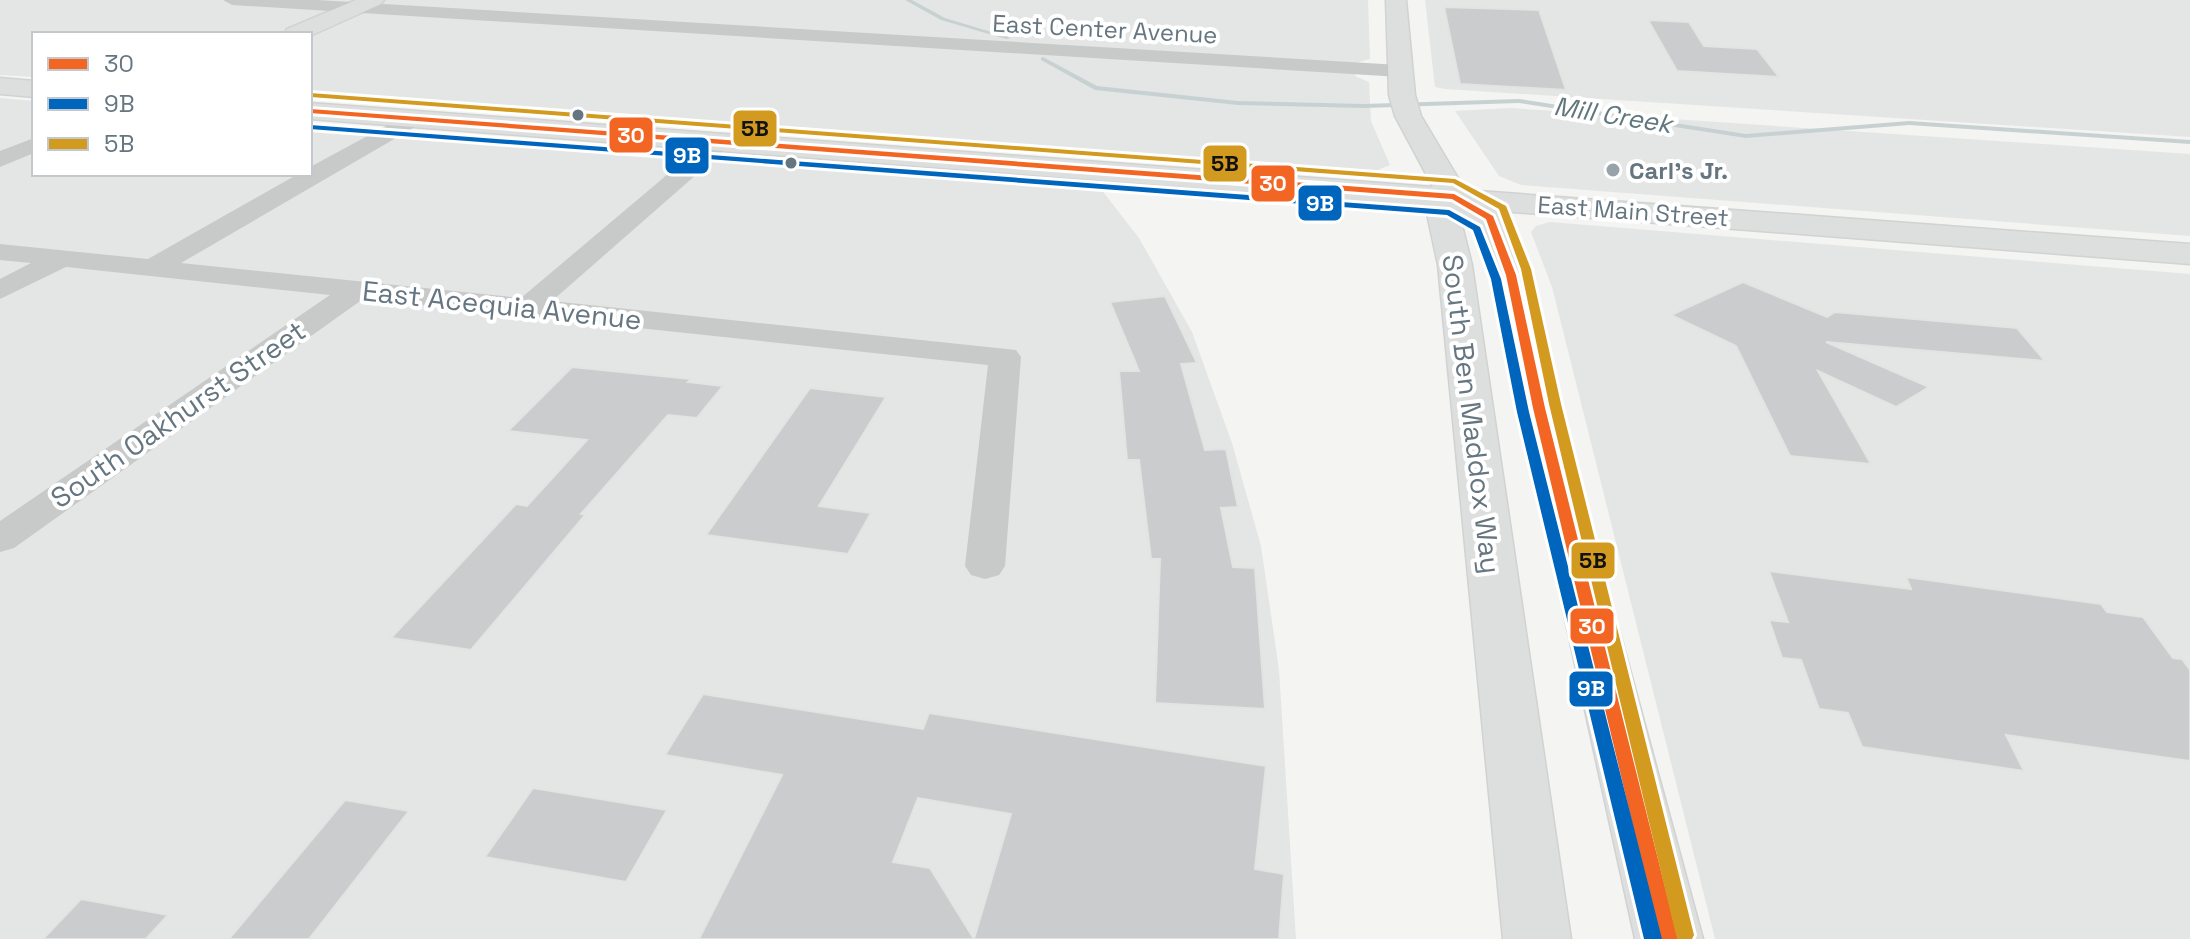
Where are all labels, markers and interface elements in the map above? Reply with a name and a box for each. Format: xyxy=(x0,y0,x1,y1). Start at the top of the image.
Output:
street label: East Center Avenue xyxy=(992,8,1218,50)
legend xyxy=(32,32,312,176)
text: 30 xyxy=(104,48,134,79)
text: 9B xyxy=(104,88,135,119)
water label: Mill Creek xyxy=(1552,89,1677,142)
unlabelled marker xyxy=(570,107,586,123)
line badge: 5B xyxy=(732,109,778,148)
text: 5B xyxy=(741,114,769,142)
line badge: 30 xyxy=(608,116,654,154)
text: 30 xyxy=(617,121,645,149)
text: 5B xyxy=(104,128,134,159)
line badge: 9B xyxy=(664,136,710,175)
text: 9B xyxy=(673,141,701,169)
line badge: 5B xyxy=(1202,144,1248,183)
text: 5B xyxy=(1211,149,1239,177)
unlabelled marker xyxy=(783,155,799,171)
place label: Carl's Jr. xyxy=(1629,155,1728,186)
marker: Carl's Jr. xyxy=(1604,161,1622,179)
line badge: 30 xyxy=(1250,164,1296,203)
text: 30 xyxy=(1259,169,1287,197)
line badge: 9B xyxy=(1297,184,1343,222)
text: 9B xyxy=(1306,189,1334,217)
street label: East Main Street xyxy=(1536,189,1730,233)
street label: South Ben Maddox Way xyxy=(1435,252,1509,576)
street label: East Acequia Avenue xyxy=(361,272,643,338)
street label: South Oakhurst Street xyxy=(44,312,312,516)
line badge: 5B xyxy=(1570,541,1616,580)
text: 5B xyxy=(1579,546,1607,574)
line badge: 30 xyxy=(1569,607,1615,645)
text: 30 xyxy=(1578,612,1606,640)
line badge: 9B xyxy=(1568,670,1614,708)
text: 9B xyxy=(1577,674,1605,702)

